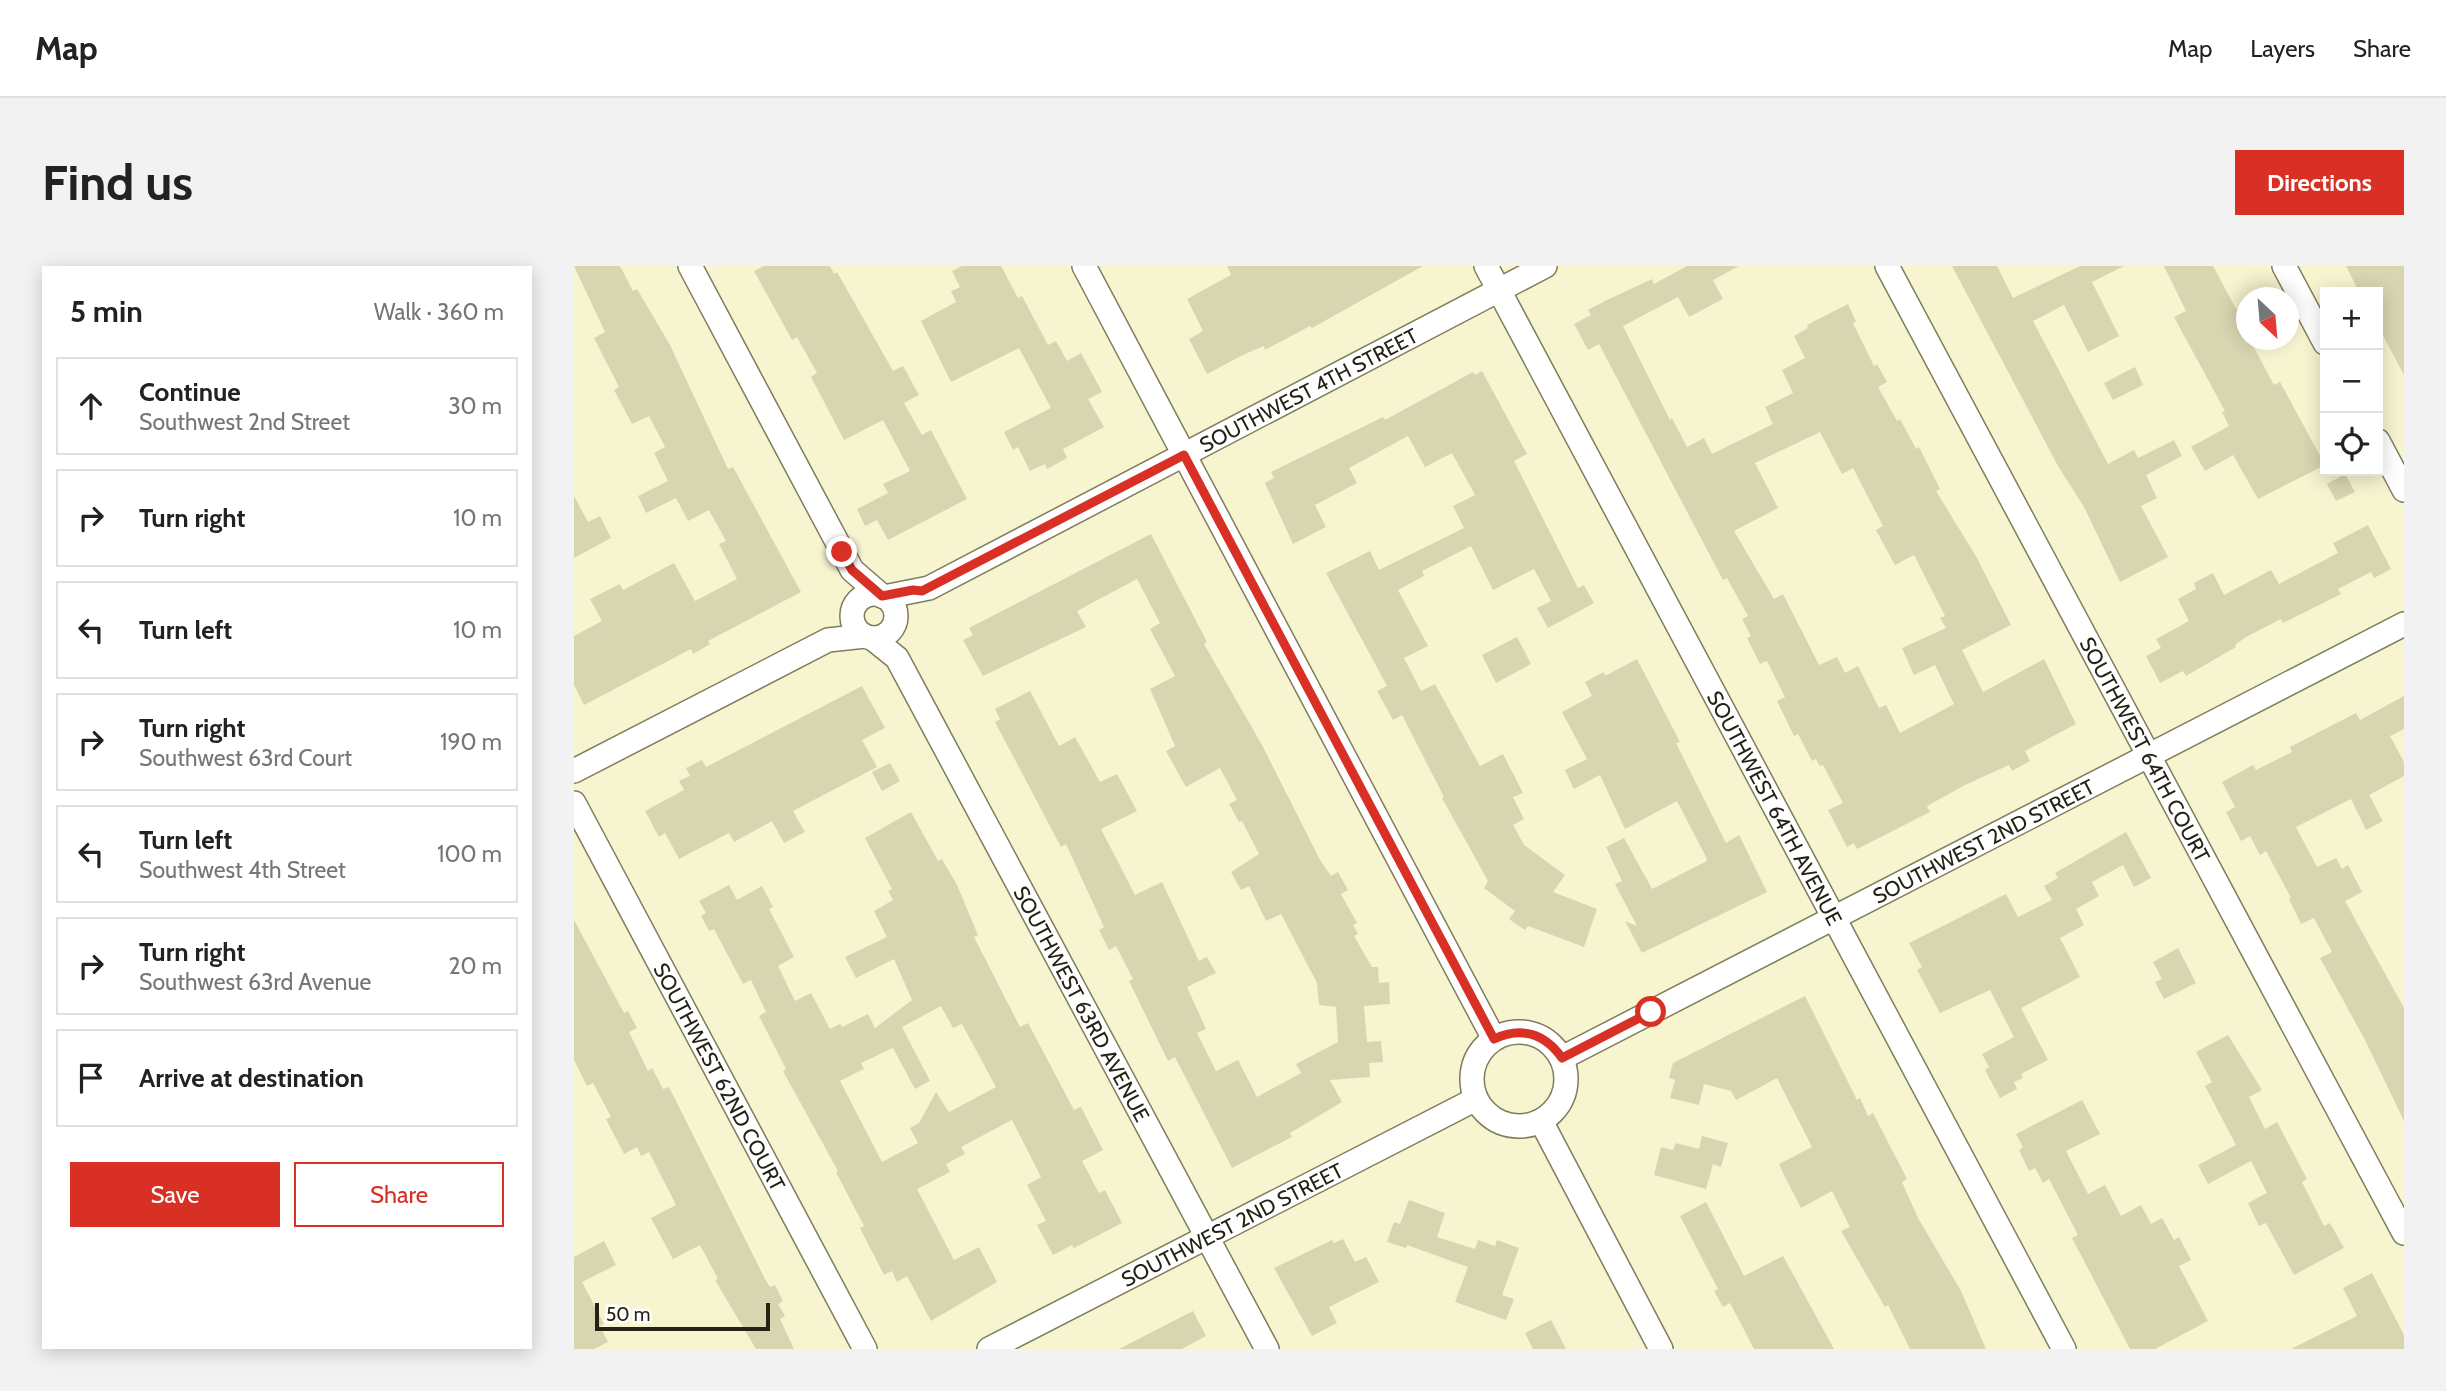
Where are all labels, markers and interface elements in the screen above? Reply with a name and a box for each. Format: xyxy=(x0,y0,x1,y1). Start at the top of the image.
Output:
text: Map xyxy=(35,28,98,68)
text: Map xyxy=(2168,34,2212,63)
text: Layers xyxy=(2250,34,2315,63)
text: Share xyxy=(2353,34,2411,63)
button: Directions xyxy=(2235,150,2404,215)
text: Find us xyxy=(42,153,193,212)
north arrow xyxy=(2236,287,2299,350)
map controls xyxy=(2320,287,2383,476)
button: + xyxy=(2320,287,2383,350)
text: 5 min xyxy=(70,293,143,330)
text: Walk · 360 m xyxy=(374,298,504,326)
street label: SOUTHWEST 4TH STREET xyxy=(1195,322,1422,457)
button: − xyxy=(2320,350,2383,413)
text: Continue xyxy=(139,376,241,408)
icon: ahead xyxy=(72,387,110,425)
text: 30 m xyxy=(448,392,502,420)
text: Southwest 2nd Street xyxy=(139,408,350,436)
button: locate xyxy=(2320,413,2383,476)
icon: right xyxy=(72,499,110,537)
text: Turn right xyxy=(139,502,245,534)
text: 10 m xyxy=(453,504,502,532)
route end xyxy=(826,536,857,567)
icon: left xyxy=(72,611,110,649)
text: Turn left xyxy=(139,614,232,646)
text: 10 m xyxy=(453,616,502,644)
street label: SOUTHWEST 64TH COURT xyxy=(2075,632,2216,866)
street label: SOUTHWEST 64TH AVENUE xyxy=(1702,686,1848,929)
text: Turn right xyxy=(139,712,245,744)
icon: right xyxy=(72,723,110,761)
text: 190 m xyxy=(440,728,502,756)
text: Southwest 63rd Court xyxy=(139,744,352,772)
street label: SOUTHWEST 2ND STREET xyxy=(1868,773,2098,908)
text: Turn left xyxy=(139,824,232,856)
icon: left xyxy=(72,835,110,873)
text: 100 m xyxy=(437,840,502,868)
text: Southwest 4th Street xyxy=(139,856,346,884)
street label: SOUTHWEST 63RD AVENUE xyxy=(1009,882,1155,1126)
text: Turn right xyxy=(139,936,245,968)
icon: right xyxy=(72,947,110,985)
text: 20 m xyxy=(449,952,502,980)
street label: SOUTHWEST 62ND COURT xyxy=(649,958,791,1195)
text: Southwest 63rd Avenue xyxy=(139,968,371,996)
route start xyxy=(1635,996,1666,1027)
icon: arrive xyxy=(72,1059,110,1097)
text: Arrive at destination xyxy=(139,1062,364,1094)
street label: SOUTHWEST 2ND STREET xyxy=(1117,1157,1347,1292)
button: Save xyxy=(70,1162,280,1227)
button: Share xyxy=(294,1162,504,1227)
scale bar xyxy=(595,1300,770,1332)
text: 50 m xyxy=(606,1303,650,1326)

